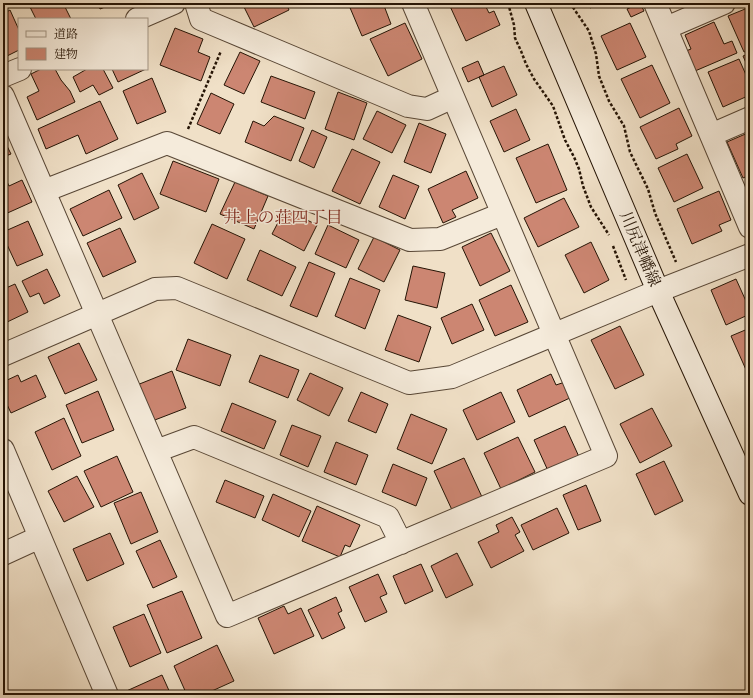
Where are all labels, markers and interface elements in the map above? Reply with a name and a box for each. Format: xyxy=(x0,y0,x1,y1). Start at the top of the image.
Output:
legend xyxy=(18,18,148,70)
text: 道路 xyxy=(54,27,78,42)
text: 建物 xyxy=(54,47,78,62)
district label: 井上の荘四丁目 xyxy=(224,207,343,229)
street label: 川尻津幡線 xyxy=(615,208,665,290)

